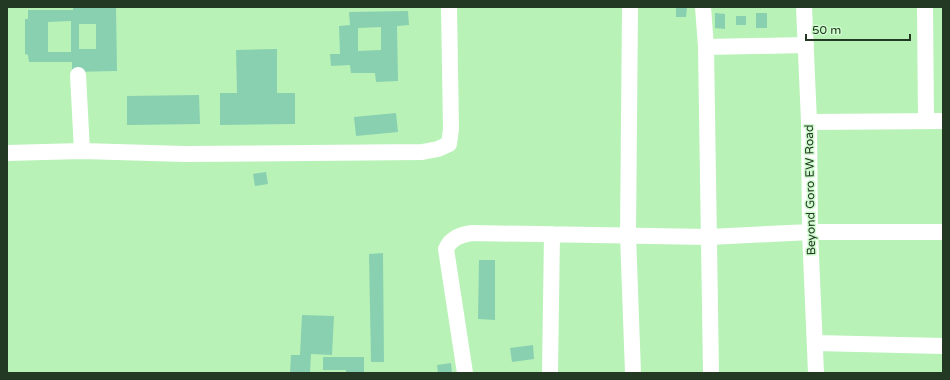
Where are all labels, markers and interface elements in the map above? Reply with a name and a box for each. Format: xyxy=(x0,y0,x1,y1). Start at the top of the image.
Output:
scale bar xyxy=(806,16,910,42)
text: 50 m xyxy=(812,23,841,37)
street label: Beyond Goro EW Road xyxy=(802,124,818,256)

